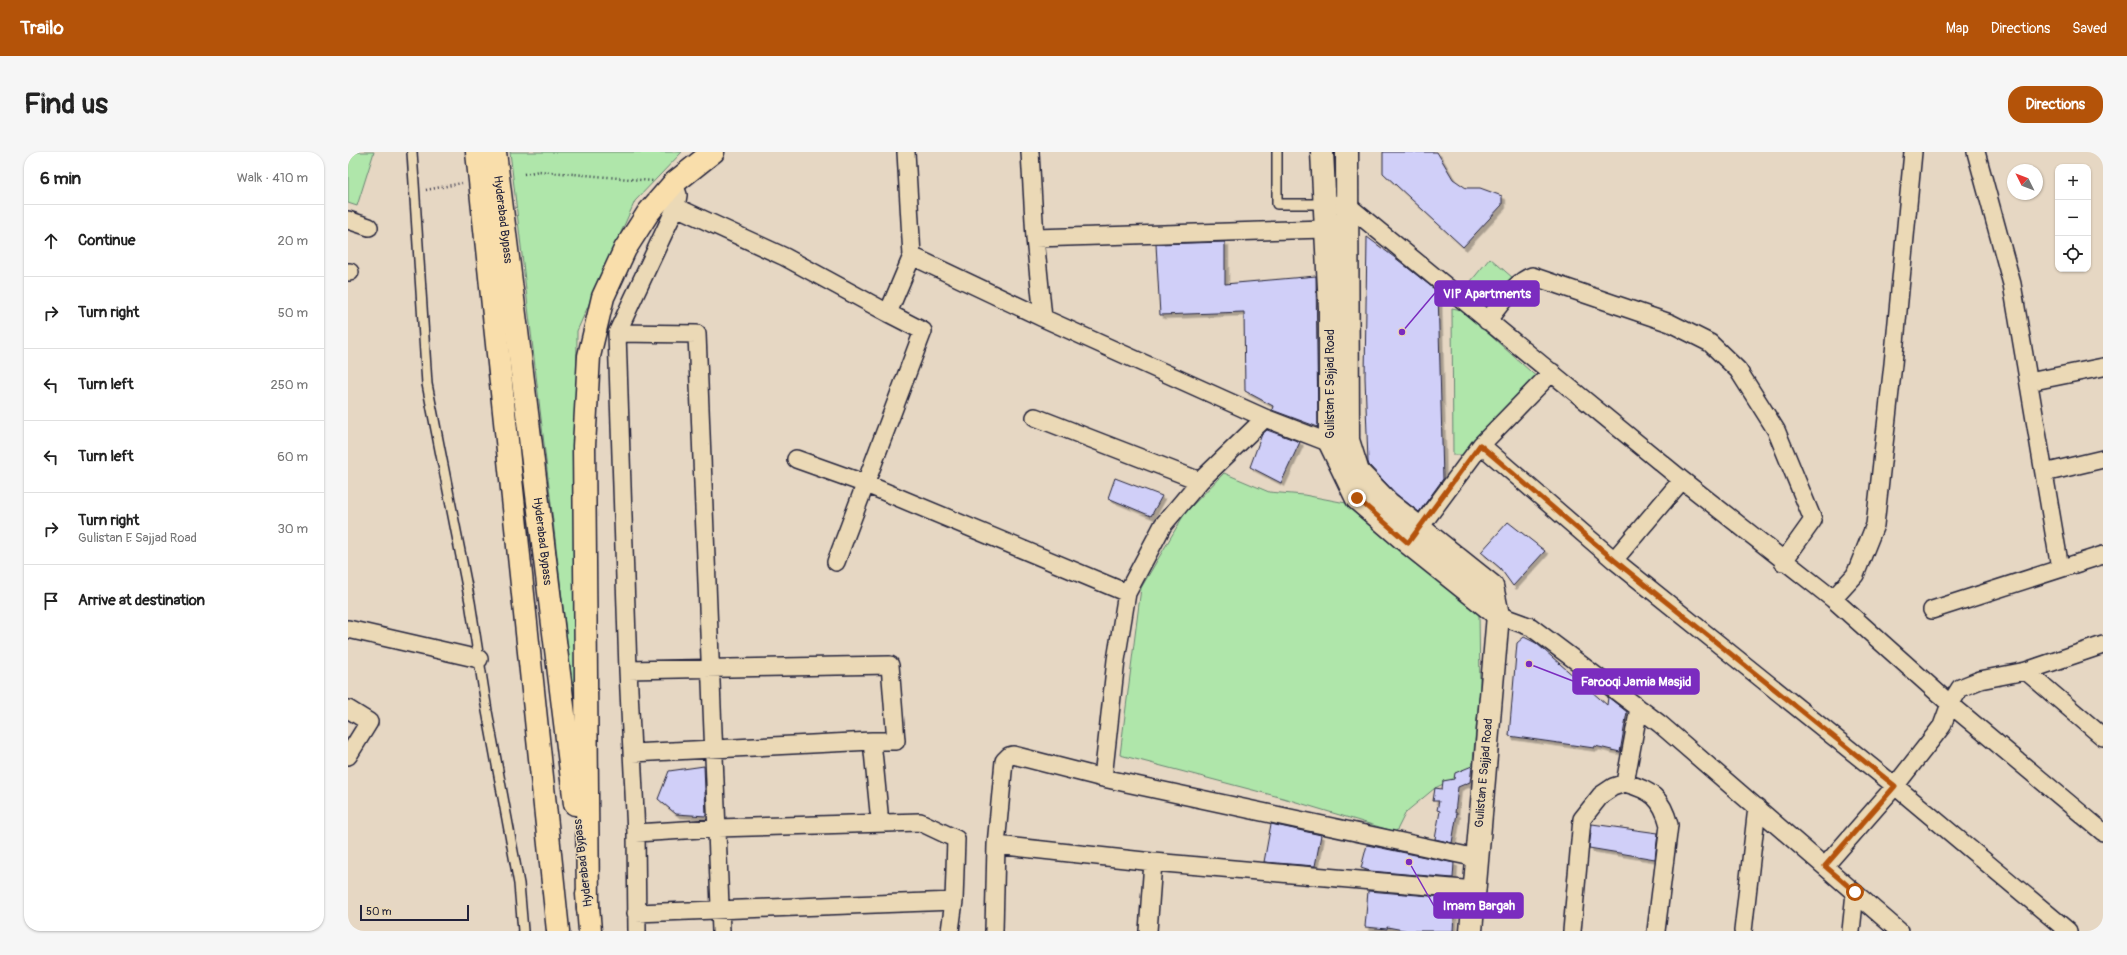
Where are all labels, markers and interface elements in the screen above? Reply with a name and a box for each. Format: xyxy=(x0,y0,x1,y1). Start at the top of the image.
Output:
text: Trailo xyxy=(20,16,64,40)
text: Map xyxy=(1946,20,1969,37)
text: Directions xyxy=(1991,20,2050,37)
text: Saved xyxy=(2072,20,2107,37)
button: Directions xyxy=(2008,86,2103,123)
text: Find us xyxy=(24,87,108,122)
north arrow xyxy=(2007,164,2043,200)
map controls xyxy=(2055,164,2091,272)
button: + xyxy=(2055,164,2091,200)
text: 6 min xyxy=(40,168,81,189)
text: Walk · 410 m xyxy=(237,170,308,186)
street label: Hyderabad Bypass xyxy=(490,175,516,265)
button: − xyxy=(2055,200,2091,236)
icon: ahead xyxy=(40,230,62,252)
text: Continue xyxy=(78,231,136,250)
text: 20 m xyxy=(277,233,308,249)
button: locate xyxy=(2055,236,2091,272)
callout: VIP Apartments xyxy=(1435,281,1539,306)
text: VIP Apartments xyxy=(1443,286,1531,302)
icon: right xyxy=(40,302,62,324)
text: Turn right xyxy=(78,303,139,322)
text: 50 m xyxy=(278,305,308,321)
street label: Gulistan E Sajjad Road xyxy=(1323,329,1338,439)
icon: left xyxy=(40,374,62,396)
text: Turn left xyxy=(78,375,134,394)
text: 250 m xyxy=(270,377,308,393)
icon: left xyxy=(40,446,62,468)
text: Turn left xyxy=(78,447,134,466)
text: 60 m xyxy=(277,449,308,465)
route end xyxy=(1348,489,1366,507)
street label: Hyderabad Bypass xyxy=(530,496,556,587)
text: Turn right xyxy=(78,511,139,530)
icon: right xyxy=(40,518,62,540)
text: 30 m xyxy=(278,521,308,537)
text: Gulistan E Sajjad Road xyxy=(78,530,197,546)
icon: arrive xyxy=(40,590,62,612)
text: Arrive at destination xyxy=(78,591,205,610)
callout: Farooqi Jamia Masjid xyxy=(1573,669,1699,694)
text: Farooqi Jamia Masjid xyxy=(1581,674,1691,690)
street label: Gulistan E Sajjad Road xyxy=(1472,718,1496,828)
street label: Hyderabad Bypass xyxy=(570,818,596,908)
route start xyxy=(1846,883,1864,901)
callout: Imam Bargah xyxy=(1434,893,1523,918)
text: Imam Bargah xyxy=(1443,898,1515,914)
scale bar xyxy=(360,903,469,922)
text: 50 m xyxy=(366,905,392,918)

